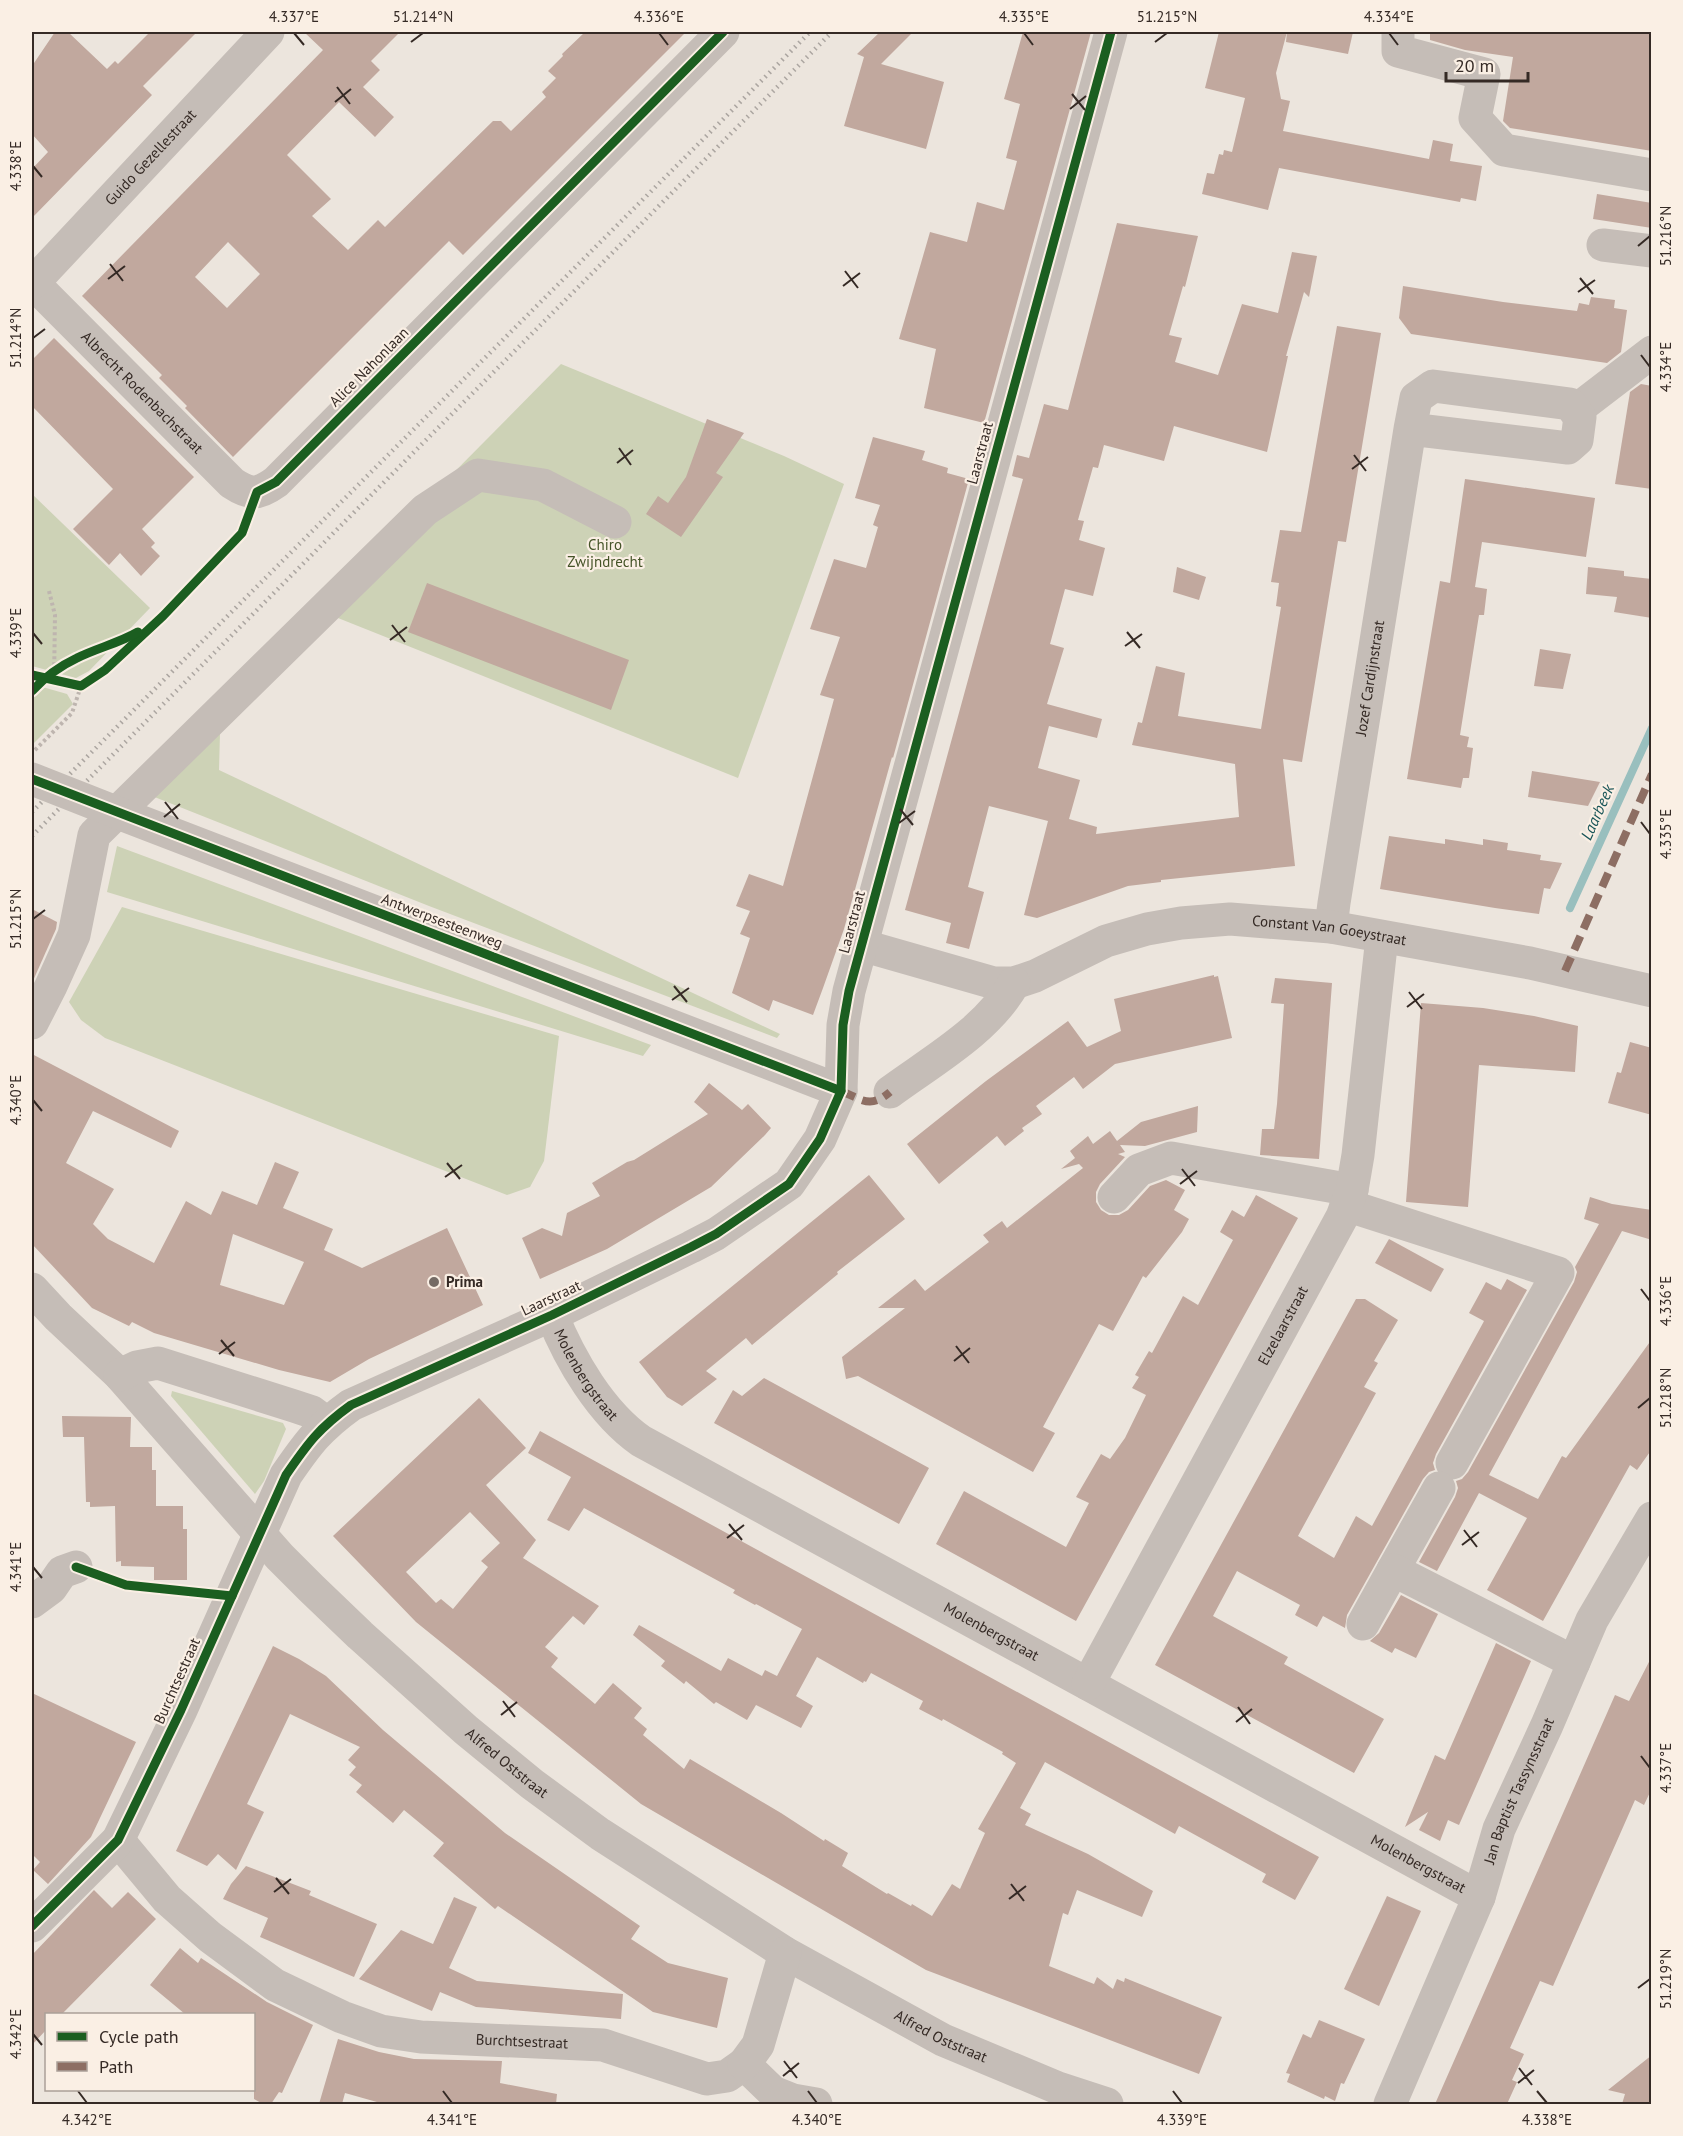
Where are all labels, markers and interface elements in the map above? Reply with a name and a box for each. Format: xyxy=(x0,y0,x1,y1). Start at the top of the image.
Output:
text: 4.337°E xyxy=(269,7,319,26)
text: 51.214°N xyxy=(393,7,453,26)
text: 4.336°E xyxy=(634,7,684,26)
text: 4.335°E xyxy=(999,7,1049,26)
text: 51.215°N xyxy=(1137,7,1197,26)
text: 4.334°E xyxy=(1364,7,1414,26)
scale bar xyxy=(1446,45,1528,83)
text: 20 m xyxy=(1455,54,1494,77)
street label: Guido Gezellestraat xyxy=(100,105,200,209)
text: 4.338°E xyxy=(6,141,25,191)
text: 51.216°N xyxy=(1656,206,1675,266)
text: 51.214°N xyxy=(6,308,25,368)
street label: Alice Nahonlaan xyxy=(325,323,412,410)
street label: Albrecht Rodenbachstraat xyxy=(77,327,207,457)
text: 4.334°E xyxy=(1656,342,1675,392)
street label: Laarstraat xyxy=(962,420,997,486)
park label: Chiro Zwijndrecht xyxy=(567,535,643,571)
text: 4.339°E xyxy=(6,608,25,658)
street label: Jozef Cardijnstraat xyxy=(1351,619,1388,738)
water label: Laarbeek xyxy=(1576,780,1618,843)
text: 4.335°E xyxy=(1656,809,1675,859)
text: 51.215°N xyxy=(6,889,25,949)
street label: Antwerpsesteenweg xyxy=(379,889,506,952)
street label: Laarstraat xyxy=(834,889,869,955)
street label: Constant Van Goeystraat xyxy=(1251,911,1408,949)
text: 4.340°E xyxy=(6,1075,25,1125)
place label: Prima xyxy=(446,1272,483,1291)
marker: Prima xyxy=(427,1275,441,1289)
street label: Laarstraat xyxy=(518,1275,584,1320)
text: 4.336°E xyxy=(1656,1276,1675,1326)
street label: Elzelaarstraat xyxy=(1253,1282,1312,1368)
street label: Molenbergstraat xyxy=(550,1326,622,1425)
text: 51.218°N xyxy=(1656,1368,1675,1428)
text: 4.341°E xyxy=(6,1542,25,1592)
street label: Molenbergstraat xyxy=(941,1598,1042,1665)
street label: Burchtsestraat xyxy=(149,1635,204,1727)
street label: Jan Baptist Tassynsstraat xyxy=(1479,1715,1558,1867)
street label: Alfred Oststraat xyxy=(462,1724,552,1802)
text: 4.337°E xyxy=(1656,1743,1675,1793)
street label: Molenbergstraat xyxy=(1368,1830,1469,1897)
text: 51.219°N xyxy=(1656,1949,1675,2009)
street label: Alfred Oststraat xyxy=(891,2005,990,2066)
text: 4.342°E xyxy=(6,2009,25,2059)
legend xyxy=(45,2013,255,2091)
text: Cycle path xyxy=(99,2025,179,2048)
street label: Burchtsestraat xyxy=(475,2029,569,2052)
text: Path xyxy=(99,2055,133,2078)
text: 4.342°E xyxy=(62,2110,112,2129)
text: 4.341°E xyxy=(427,2110,477,2129)
text: 4.340°E xyxy=(792,2110,842,2129)
text: 4.339°E xyxy=(1157,2110,1207,2129)
text: 4.338°E xyxy=(1522,2110,1572,2129)

